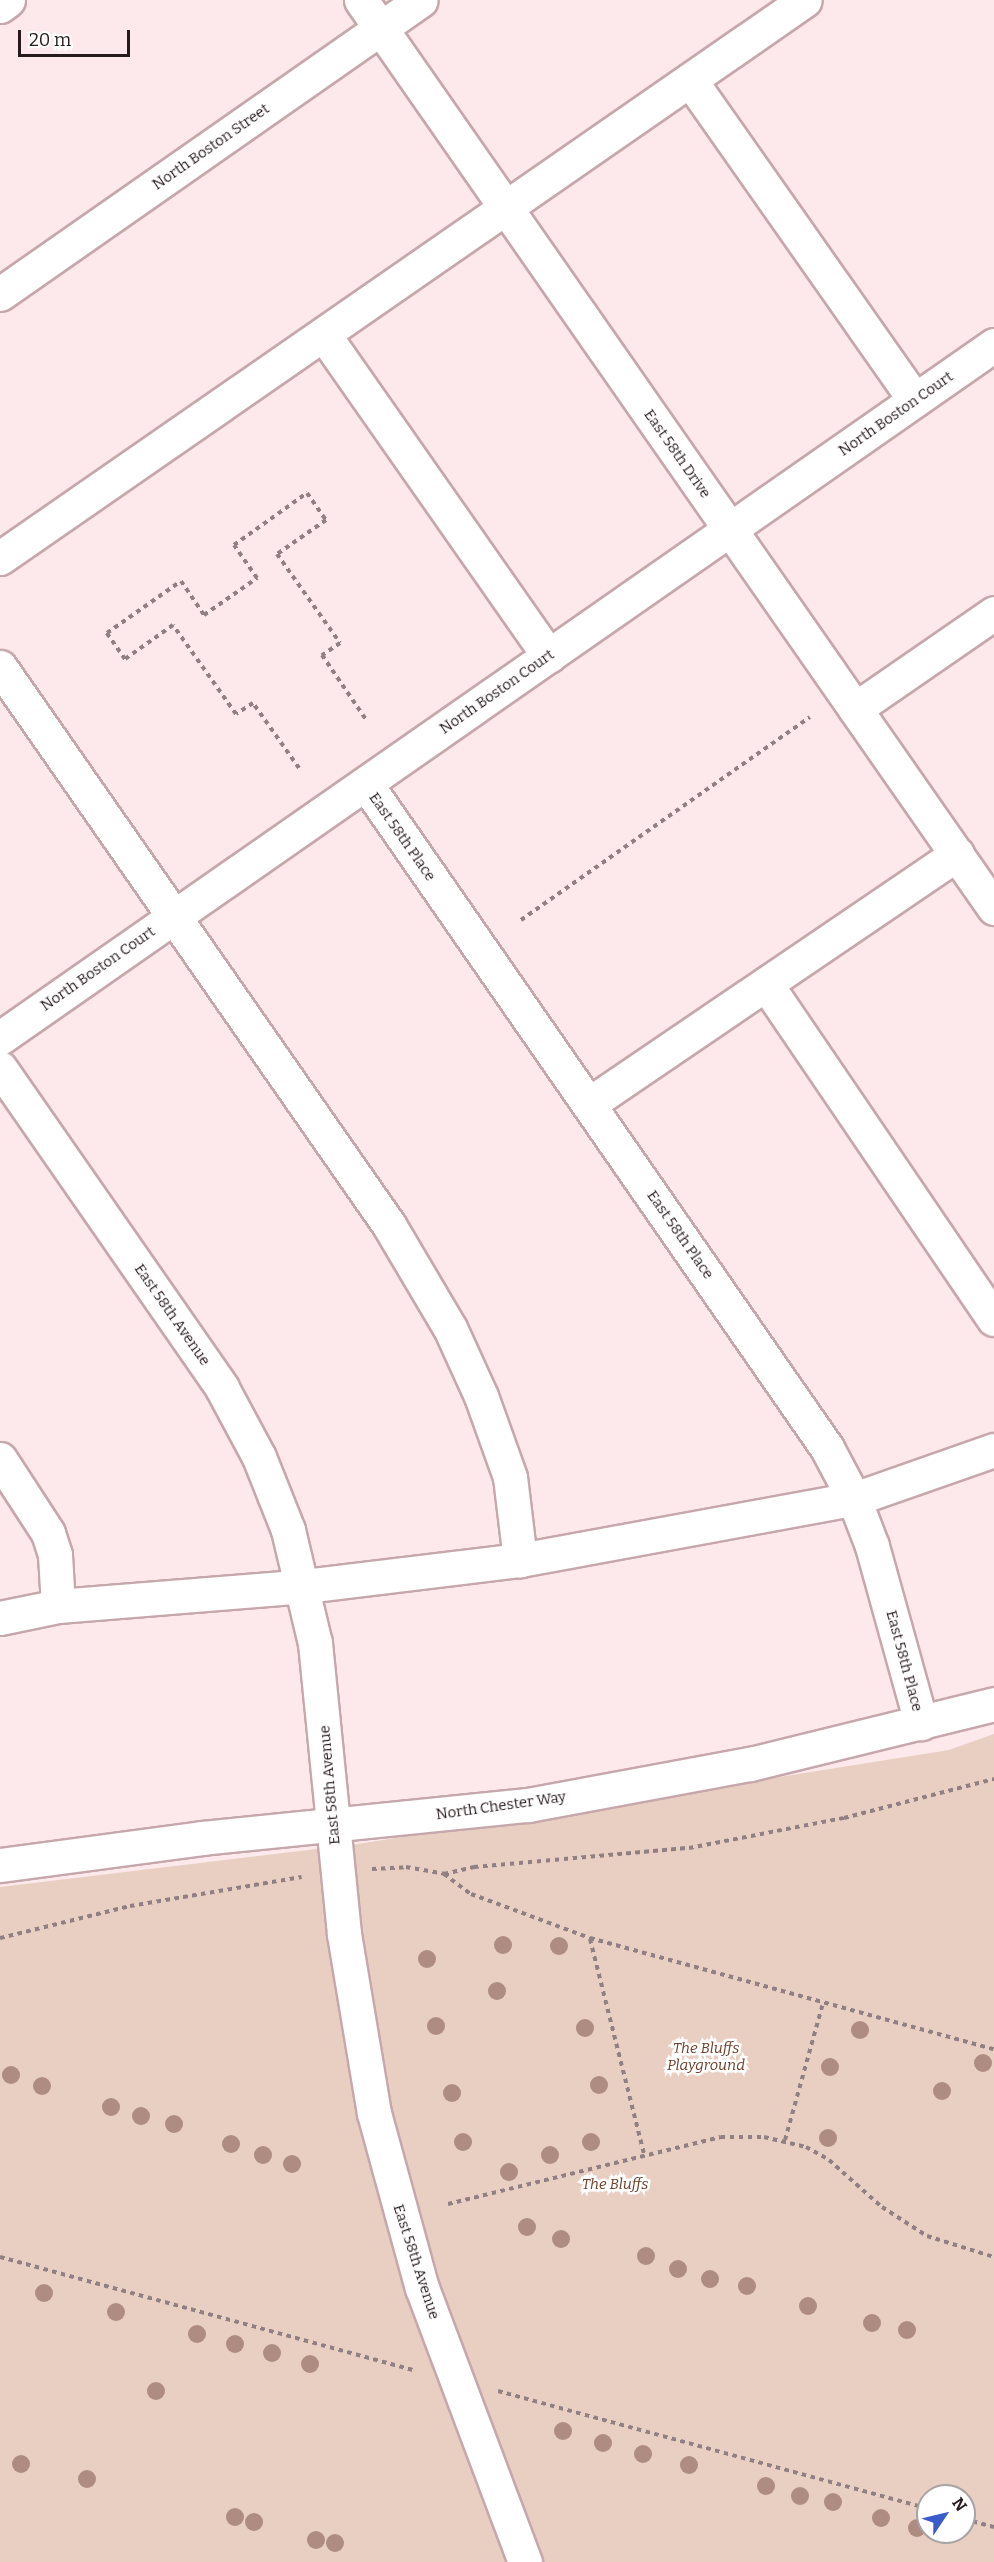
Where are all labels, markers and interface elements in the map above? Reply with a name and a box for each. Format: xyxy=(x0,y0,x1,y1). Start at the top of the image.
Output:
scale bar xyxy=(21,18,134,56)
text: 20 m xyxy=(29,29,71,51)
street label: North Boston Street xyxy=(149,100,273,194)
street label: North Boston Court xyxy=(835,368,957,460)
street label: East 58th Drive xyxy=(640,406,714,502)
street label: North Boston Court xyxy=(436,646,558,738)
street label: East 58th Place xyxy=(365,789,439,885)
street label: North Boston Court xyxy=(37,923,159,1015)
street label: East 58th Place xyxy=(643,1187,717,1283)
street label: East 58th Avenue xyxy=(130,1261,214,1369)
street label: East 58th Place xyxy=(882,1608,926,1714)
street label: East 58th Avenue xyxy=(316,1724,344,1846)
street label: North Chester Way xyxy=(435,1788,567,1824)
park label: The Bluffs Playground xyxy=(667,2039,745,2074)
park label: The Bluffs xyxy=(582,2176,648,2194)
street label: East 58th Avenue xyxy=(389,2202,443,2322)
north arrow xyxy=(916,2484,976,2544)
text: N xyxy=(948,2494,971,2515)

